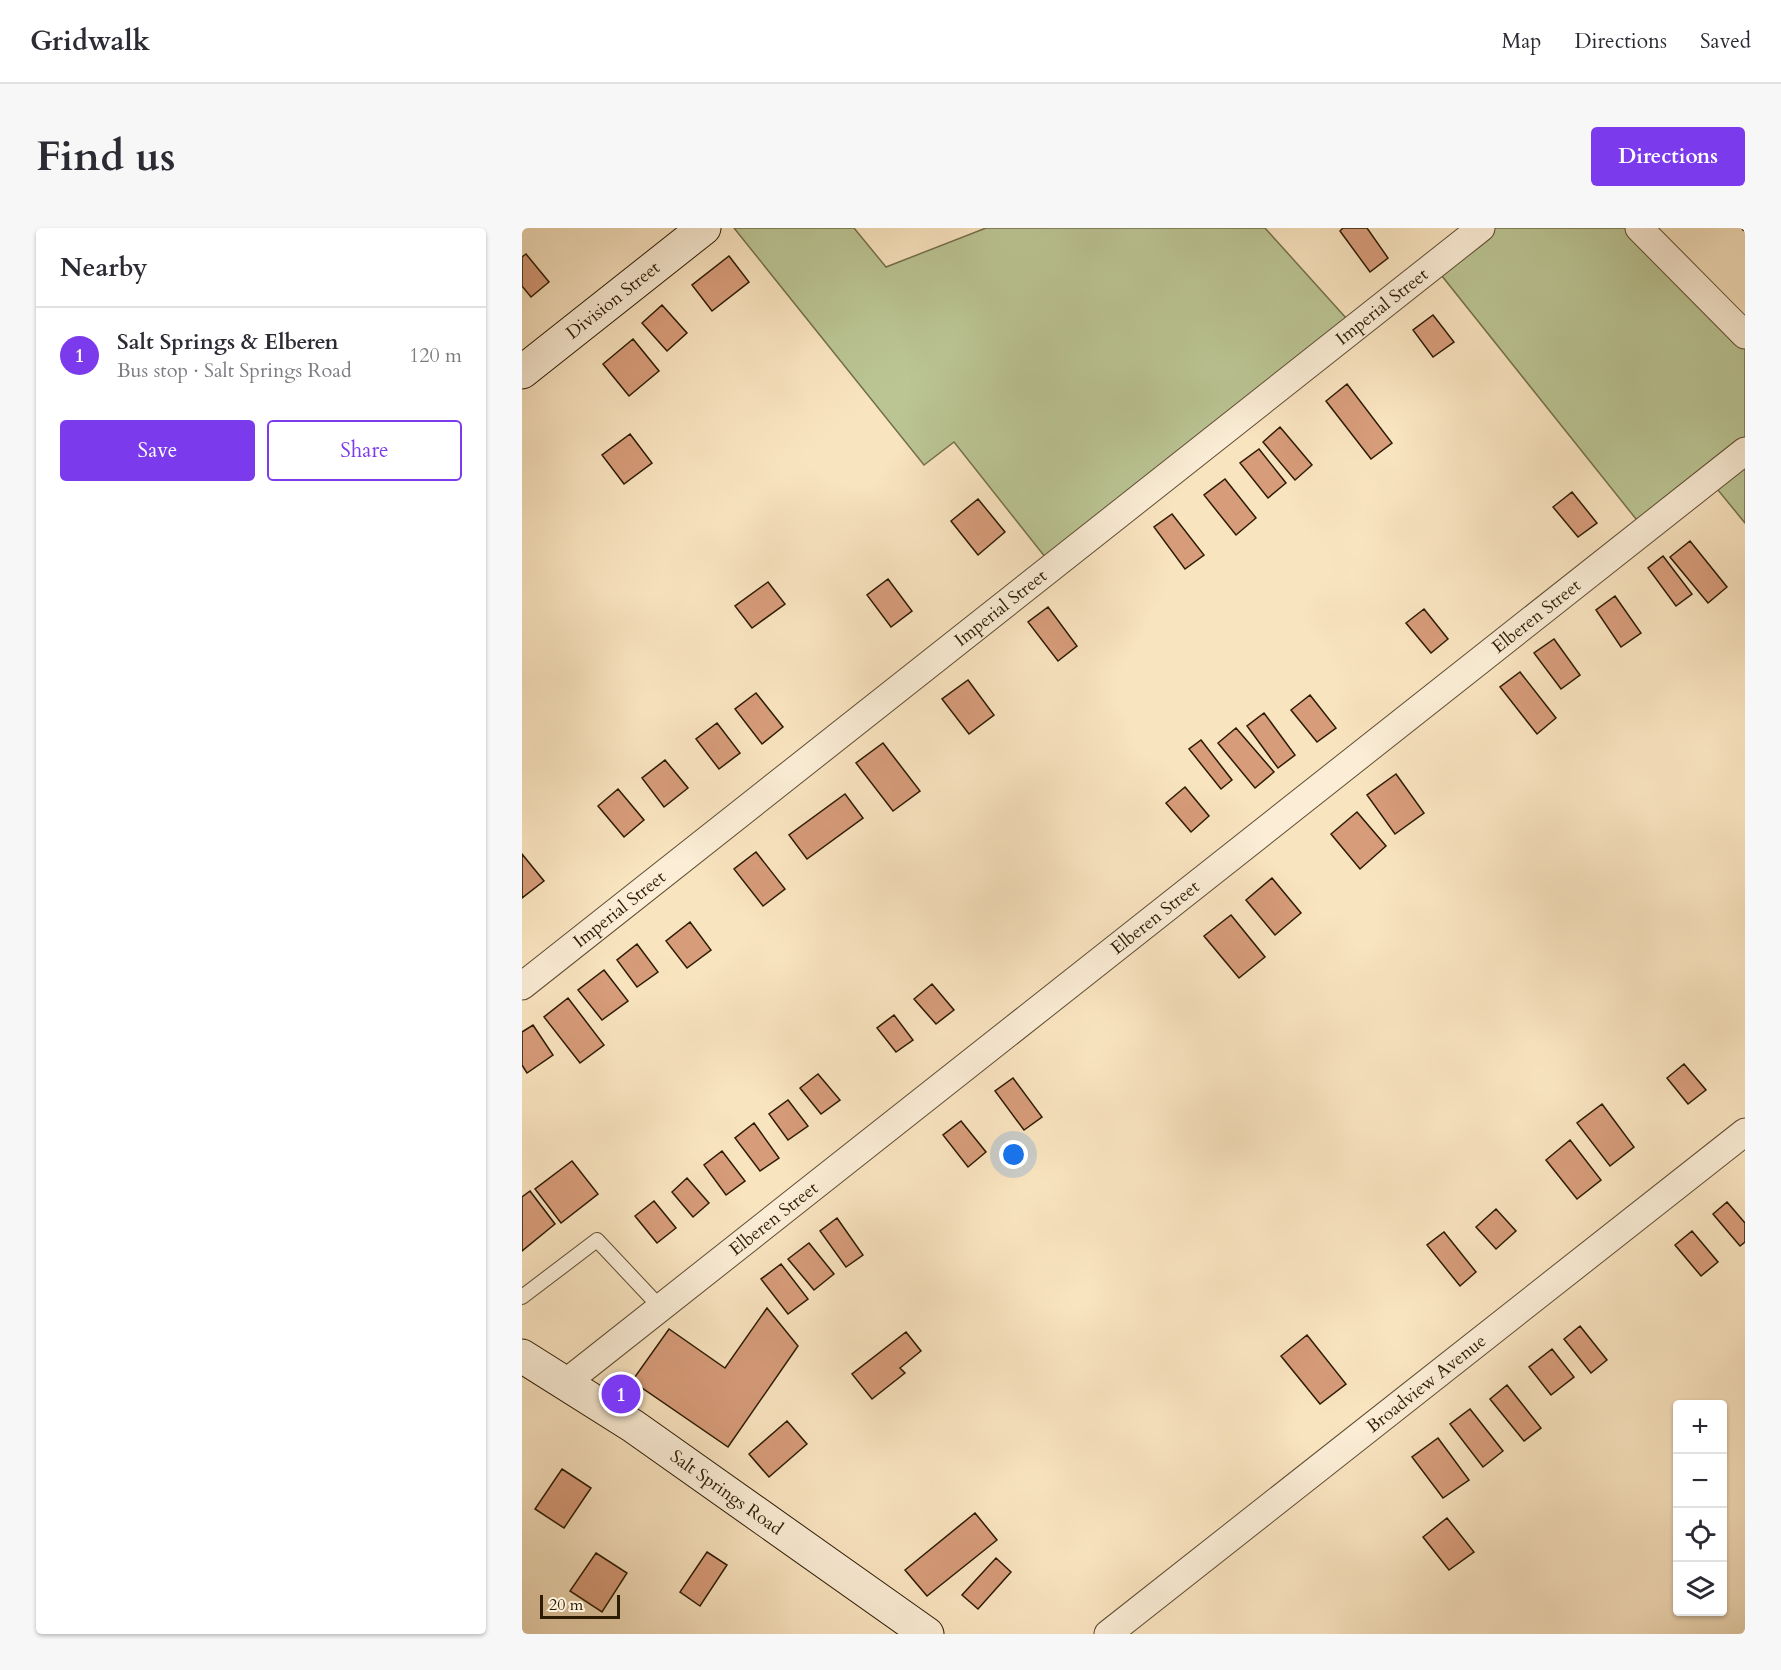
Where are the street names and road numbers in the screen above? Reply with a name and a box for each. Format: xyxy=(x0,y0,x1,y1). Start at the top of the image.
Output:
street label: Division Street xyxy=(561,255,666,345)
street label: Imperial Street xyxy=(1331,262,1434,351)
street label: Imperial Street xyxy=(949,564,1053,652)
street label: Elberen Street xyxy=(1487,573,1586,659)
street label: Imperial Street xyxy=(568,865,671,954)
street label: Elberen Street xyxy=(1106,875,1205,961)
street label: Elberen Street xyxy=(724,1176,824,1262)
street label: Broadview Avenue xyxy=(1361,1329,1491,1439)
street label: Salt Springs Road xyxy=(665,1444,788,1542)

